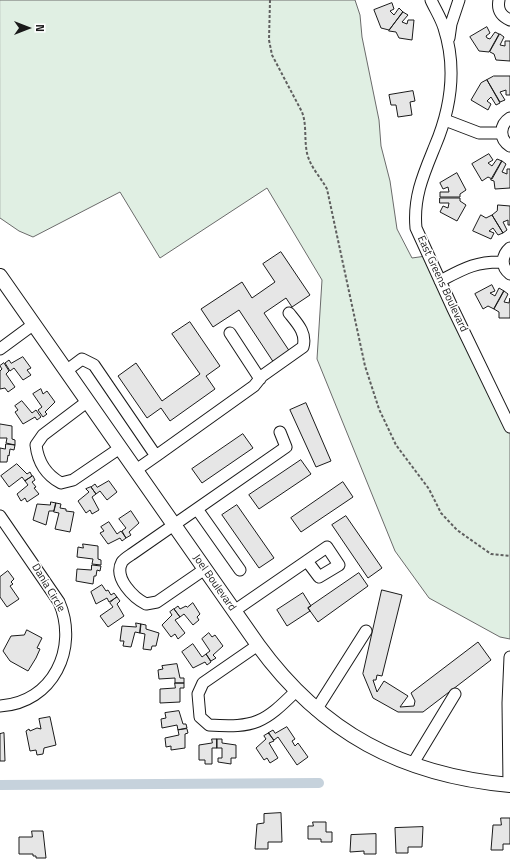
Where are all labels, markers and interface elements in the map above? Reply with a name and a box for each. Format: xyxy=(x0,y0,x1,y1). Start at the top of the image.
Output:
north arrow xyxy=(8,8,48,48)
text: N xyxy=(32,24,48,32)
street label: East Greens Boulevard xyxy=(414,234,470,334)
street label: Joel Boulevard xyxy=(190,552,238,614)
street label: Dania Circle xyxy=(28,562,68,614)

